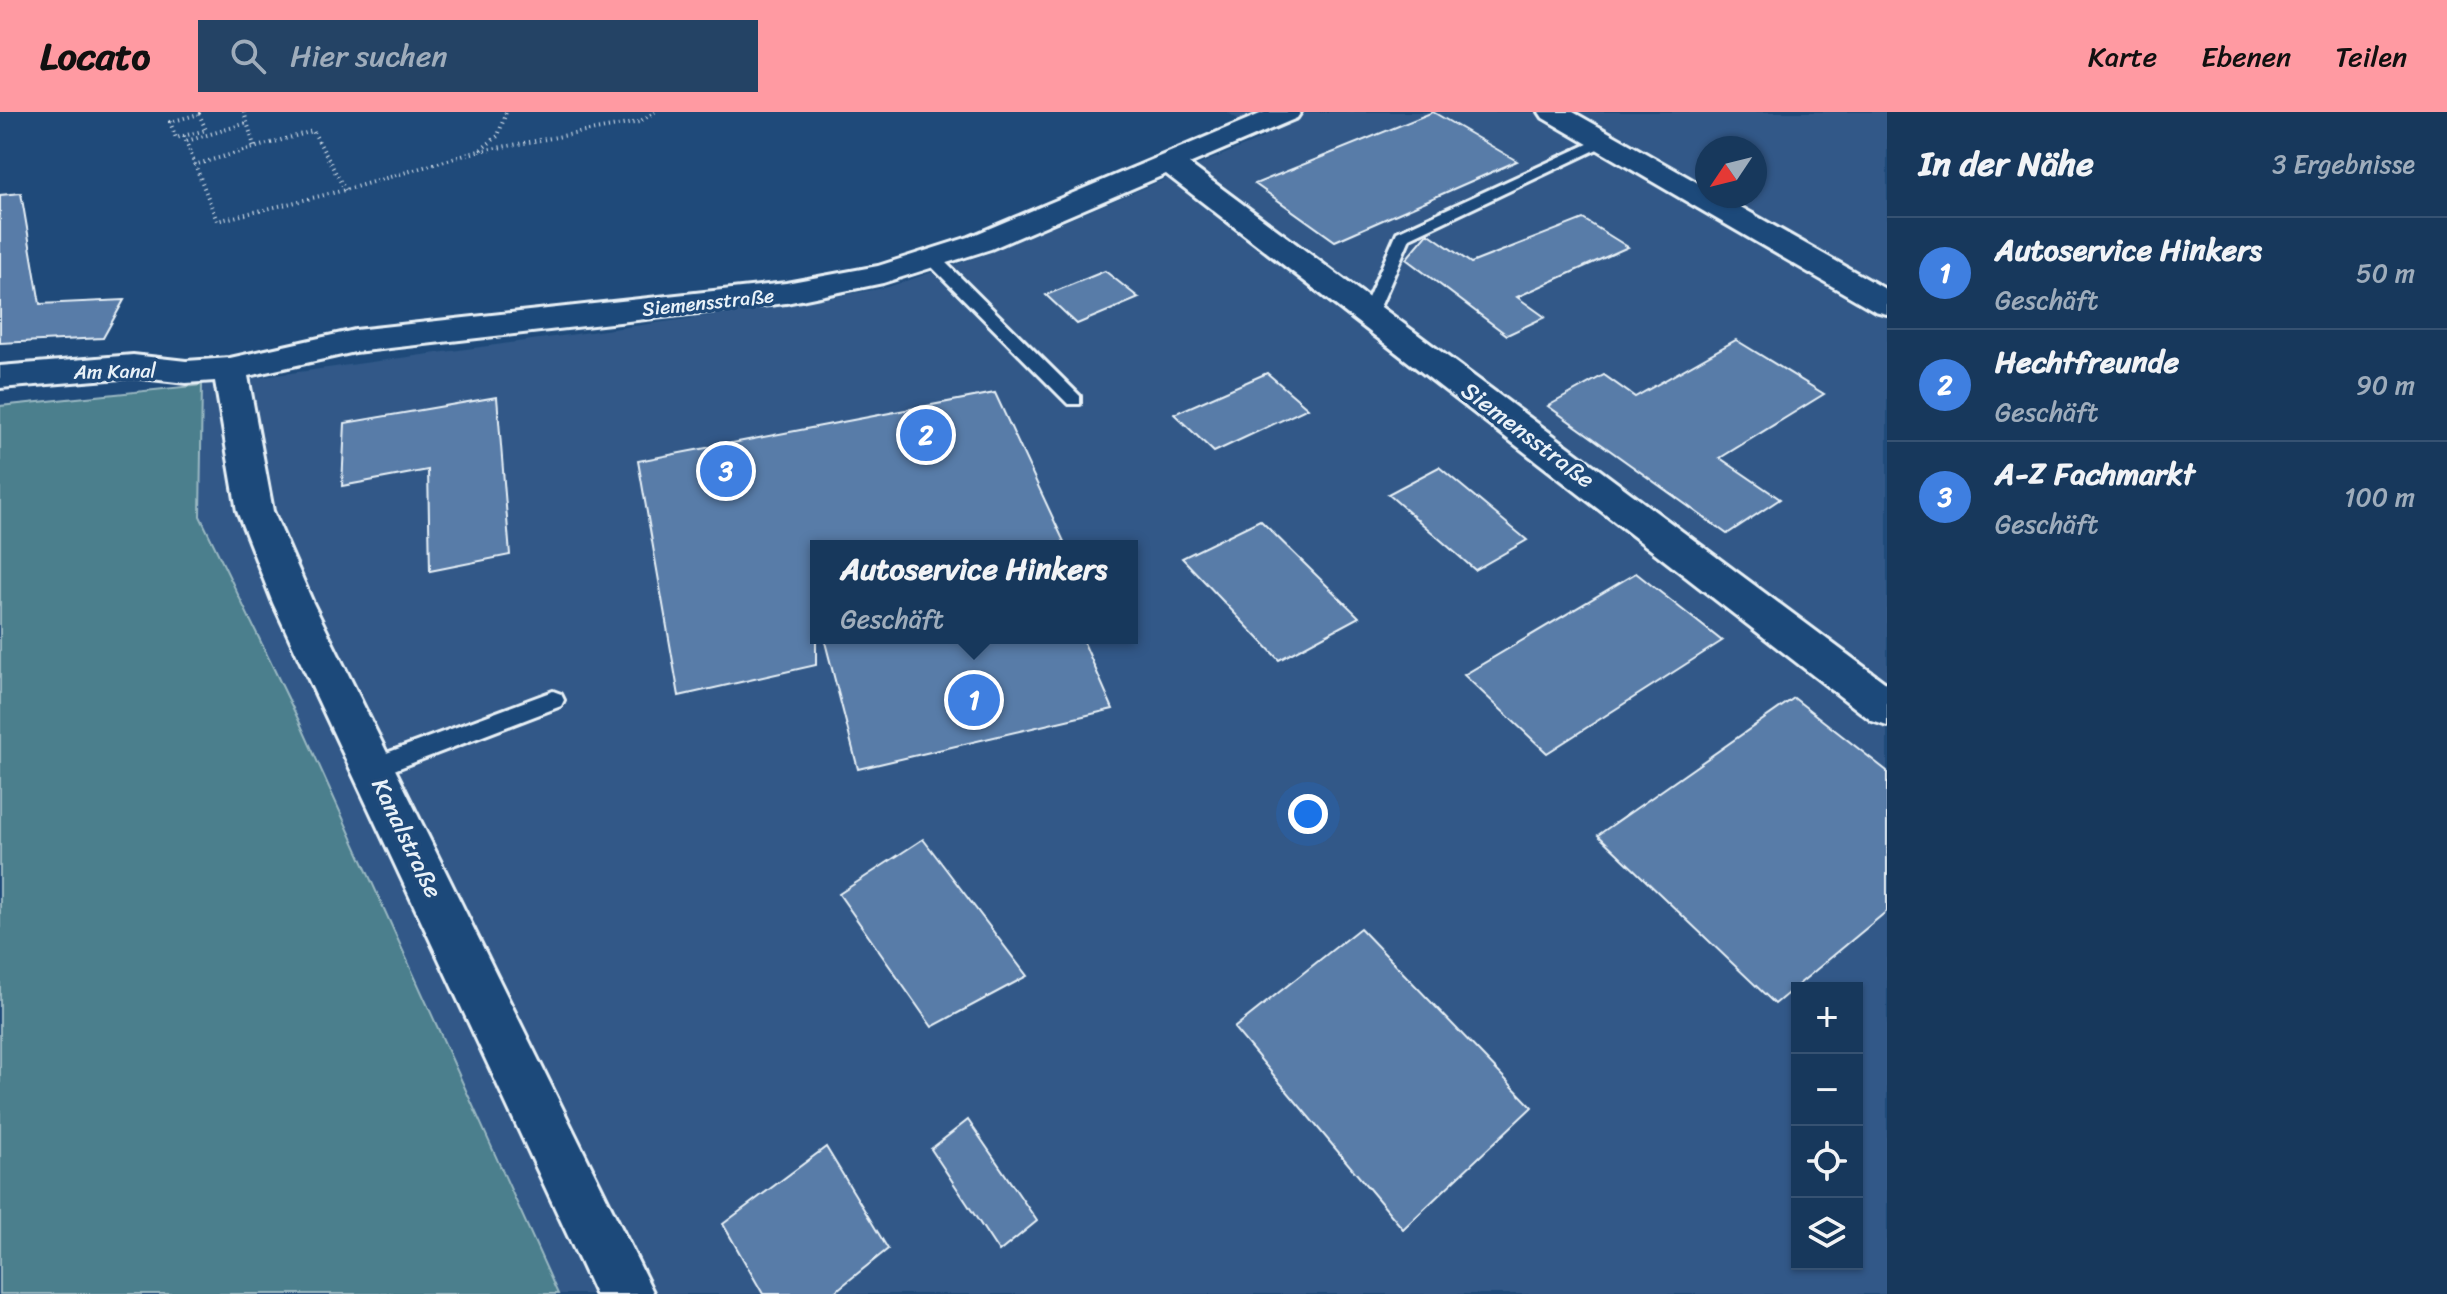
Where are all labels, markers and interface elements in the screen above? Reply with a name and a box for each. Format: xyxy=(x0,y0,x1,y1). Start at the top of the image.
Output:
search box xyxy=(198,20,758,92)
text: Locato xyxy=(40,23,150,90)
text: Hier suchen xyxy=(290,29,448,83)
text: Karte xyxy=(2088,32,2157,81)
text: Ebenen xyxy=(2201,32,2291,81)
text: Teilen xyxy=(2335,32,2407,81)
icon: search xyxy=(226,34,270,78)
text: In der Nähe xyxy=(1919,134,2094,194)
north arrow xyxy=(1695,136,1767,208)
text: 3 Ergebnisse xyxy=(2272,141,2415,187)
text: Autoservice Hinkers xyxy=(1995,223,2262,277)
text: 1 xyxy=(1939,250,1951,296)
text: 50 m xyxy=(2356,250,2415,296)
text: Geschäft xyxy=(1995,277,2098,323)
street label: Siemensstraße xyxy=(640,278,776,327)
text: Hechtfreunde xyxy=(1995,335,2179,389)
street label: Am Kanal xyxy=(73,353,157,390)
text: 2 xyxy=(1937,362,1953,408)
text: 90 m xyxy=(2356,362,2415,408)
street label: Siemensstraße xyxy=(1452,370,1604,500)
text: Geschäft xyxy=(1995,389,2098,435)
pin: 2 xyxy=(900,405,952,465)
pin: 3 xyxy=(700,441,752,501)
text: A-Z Fachmarkt xyxy=(1995,447,2195,501)
text: 3 xyxy=(1938,474,1952,520)
text: 100 m xyxy=(2344,474,2415,520)
text: Geschäft xyxy=(1995,501,2098,547)
popup xyxy=(810,540,1138,644)
text: Autoservice Hinkers xyxy=(841,542,1107,596)
text: Geschäft xyxy=(841,596,944,642)
pin: 1 xyxy=(948,670,1000,730)
street label: Kanalstraße xyxy=(360,771,454,905)
your location xyxy=(1288,794,1328,834)
map controls xyxy=(1791,982,1863,1270)
button: + xyxy=(1791,982,1863,1054)
button: − xyxy=(1791,1054,1863,1126)
button: locate xyxy=(1791,1126,1863,1198)
button: layers xyxy=(1791,1198,1863,1270)

